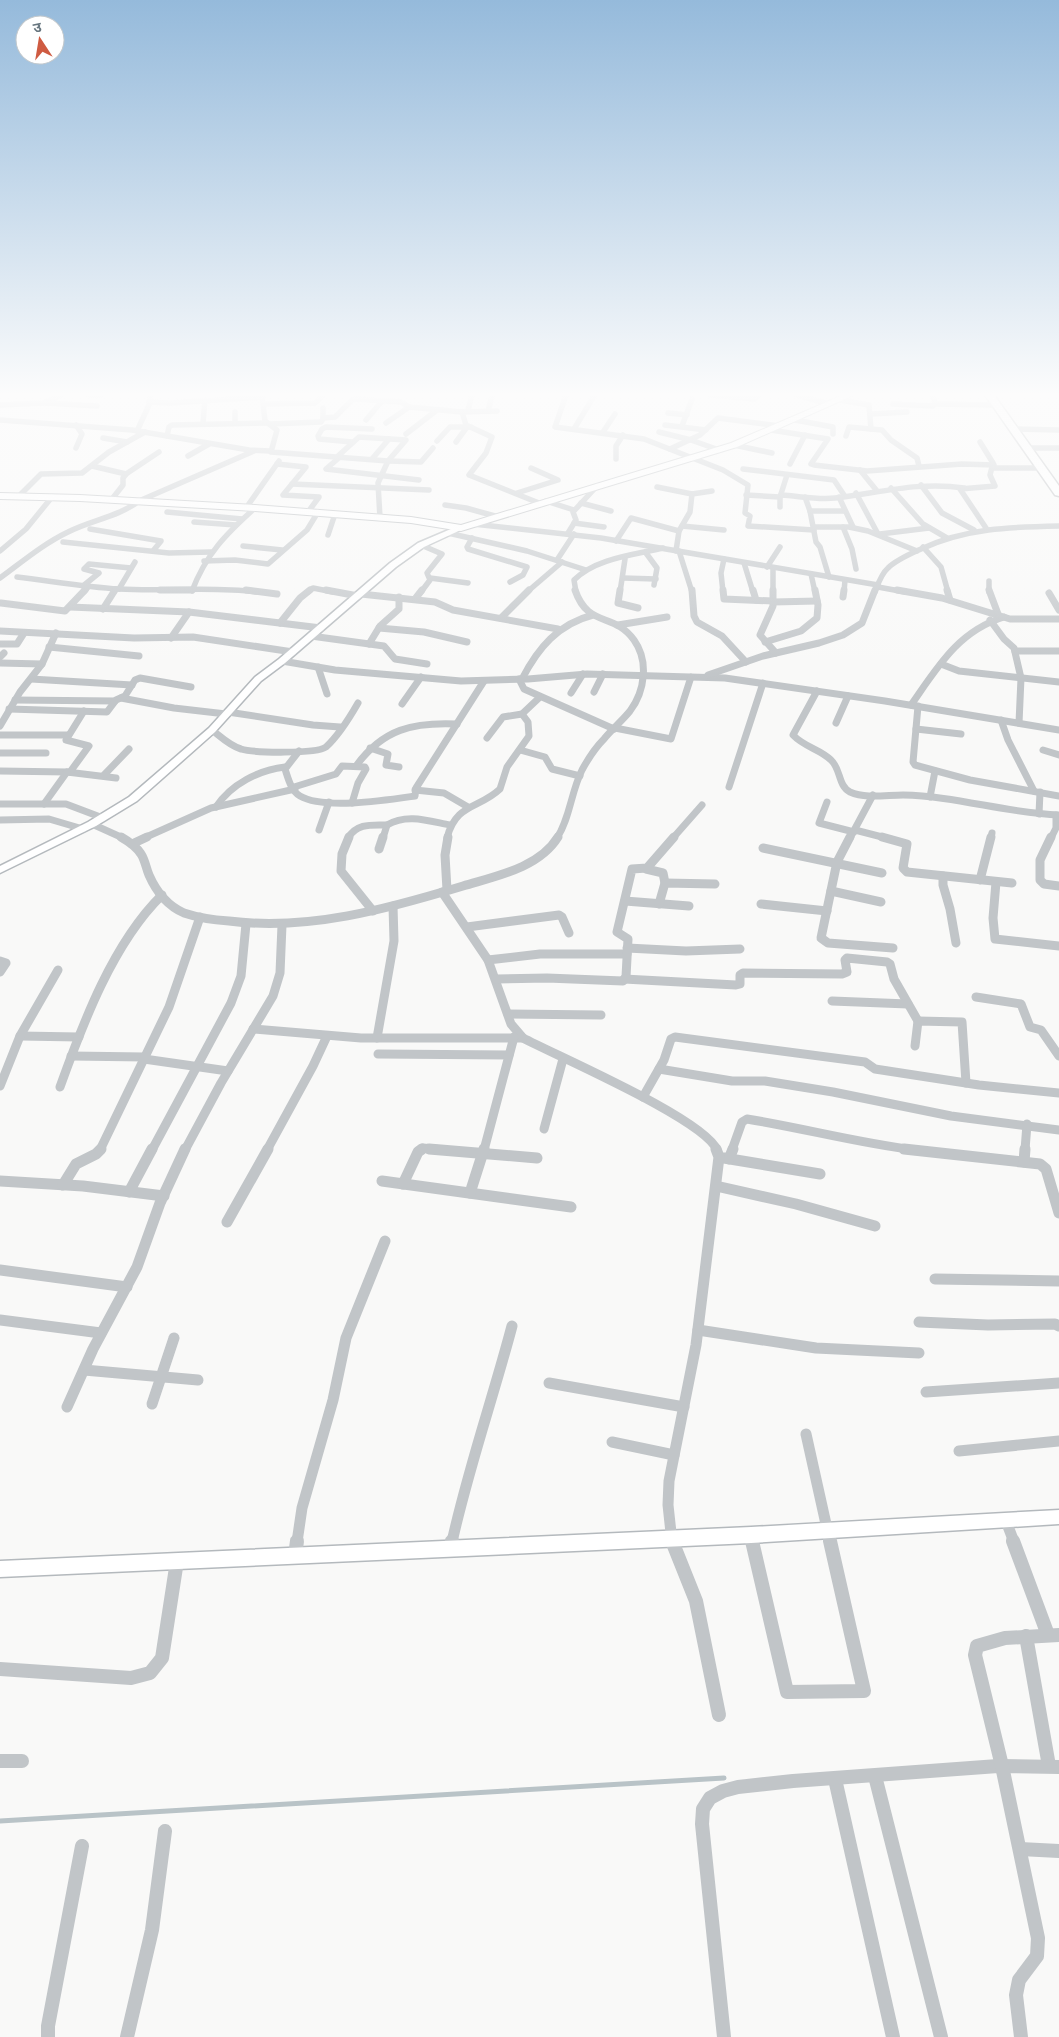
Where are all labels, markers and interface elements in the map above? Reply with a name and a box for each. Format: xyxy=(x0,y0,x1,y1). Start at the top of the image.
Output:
north arrow xyxy=(15,15,65,65)
text: उ xyxy=(32,18,44,36)

